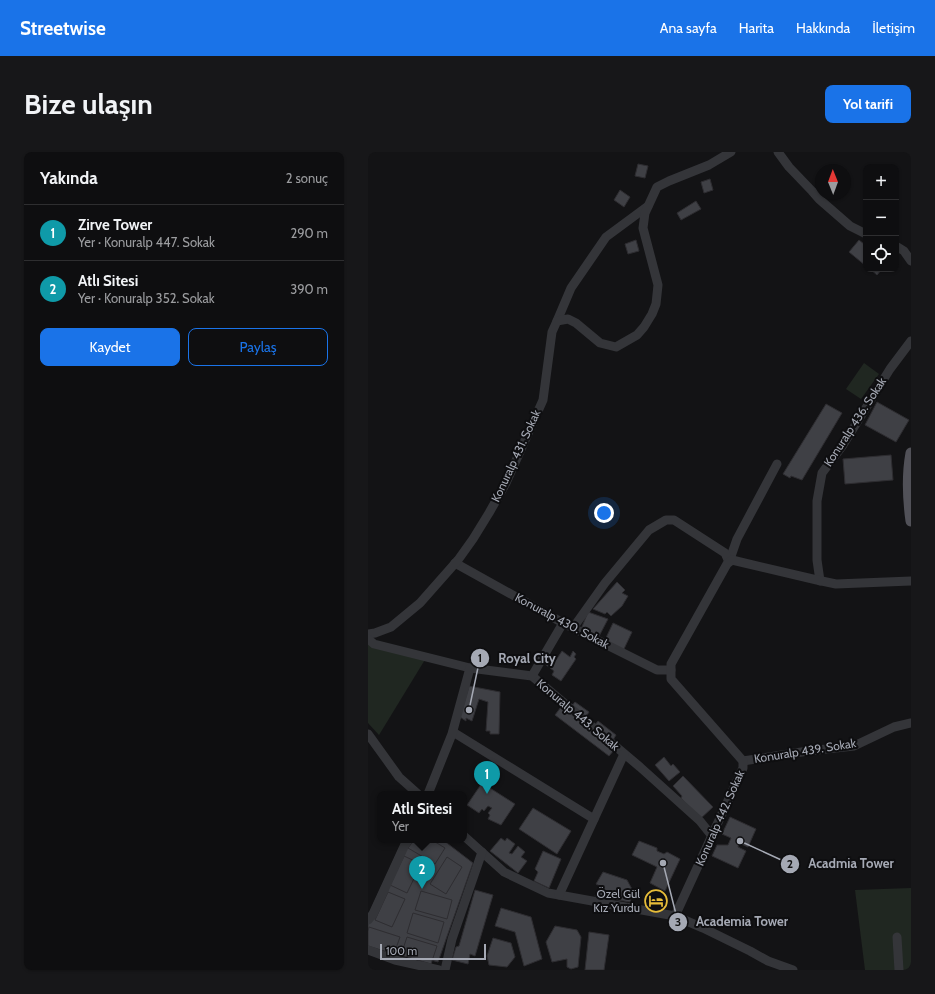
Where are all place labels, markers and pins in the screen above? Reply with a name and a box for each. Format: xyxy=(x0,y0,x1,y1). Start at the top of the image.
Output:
callout: Royal City xyxy=(470,646,563,671)
pin: 1 xyxy=(474,761,500,794)
callout: Acadmia Tower xyxy=(780,851,902,876)
pin: 2 xyxy=(409,856,435,889)
place label: Özel Gül Kız Yurdu xyxy=(593,886,640,915)
hotel icon: Özel Gül Kız Yurdu xyxy=(643,888,669,914)
callout: Academia Tower xyxy=(668,909,796,934)

